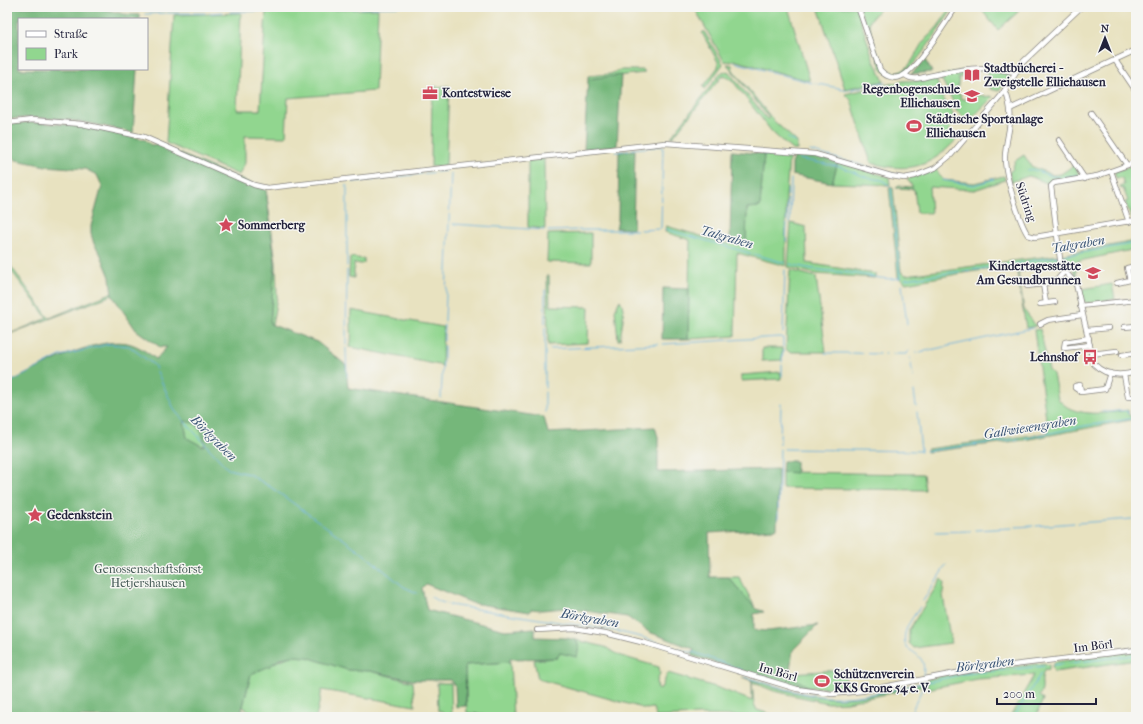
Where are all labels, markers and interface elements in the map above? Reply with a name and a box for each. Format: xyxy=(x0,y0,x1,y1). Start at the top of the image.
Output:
legend xyxy=(18,18,148,70)
north arrow xyxy=(1085,18,1125,58)
text: N xyxy=(1101,22,1110,35)
text: Straße xyxy=(54,27,88,41)
text: Park xyxy=(54,47,79,61)
place label: Stadtbücherei - Zweigstelle Elliehausen xyxy=(984,61,1107,90)
library icon: Stadtbücherei - Zweigstelle Elliehausen xyxy=(963,66,981,84)
place label: Regenbogenschule Elliehausen xyxy=(862,82,961,110)
office icon: Kontestwiese xyxy=(421,84,439,102)
place label: Kontestwiese xyxy=(442,86,511,100)
school or university icon: Regenbogenschule Elliehausen xyxy=(963,87,981,105)
place label: Städtische Sportanlage Elliehausen xyxy=(926,112,1043,140)
sports icon: Städtische Sportanlage Elliehausen xyxy=(905,117,923,135)
street label: Südring xyxy=(1013,180,1040,224)
place icon: Sommerberg xyxy=(217,216,235,234)
place label: Sommerberg xyxy=(238,218,305,233)
water label: Talgraben xyxy=(699,222,755,252)
water label: Talgraben xyxy=(1050,232,1106,256)
place label: Kindertagesstätte Am Gesundbrunnen xyxy=(976,259,1082,287)
school or university icon: Kindertagesstätte Am Gesundbrunnen xyxy=(1084,264,1102,282)
bus stop icon: Lehnshof xyxy=(1081,348,1099,366)
place label: Lehnshof xyxy=(1030,350,1081,364)
water label: Börlgraben xyxy=(187,411,240,464)
water label: Gallwiesengraben xyxy=(983,412,1077,442)
place icon: Gedenkstein xyxy=(26,506,44,524)
place label: Gedenkstein xyxy=(47,508,113,522)
park label: Genossenschaftsforst Hetjershausen xyxy=(94,562,202,590)
water label: Börlgraben xyxy=(559,605,620,631)
street label: Im Börl xyxy=(1073,637,1114,655)
water label: Börlgraben xyxy=(954,653,1015,675)
street label: Im Börl xyxy=(757,660,800,684)
place label: Schützenverein KKS Grone 54 e. V. xyxy=(834,667,931,696)
sports icon: Schützenverein KKS Grone 54 e. V. xyxy=(813,672,831,690)
scale bar xyxy=(997,680,1096,706)
text: 200 m xyxy=(1003,687,1035,701)

